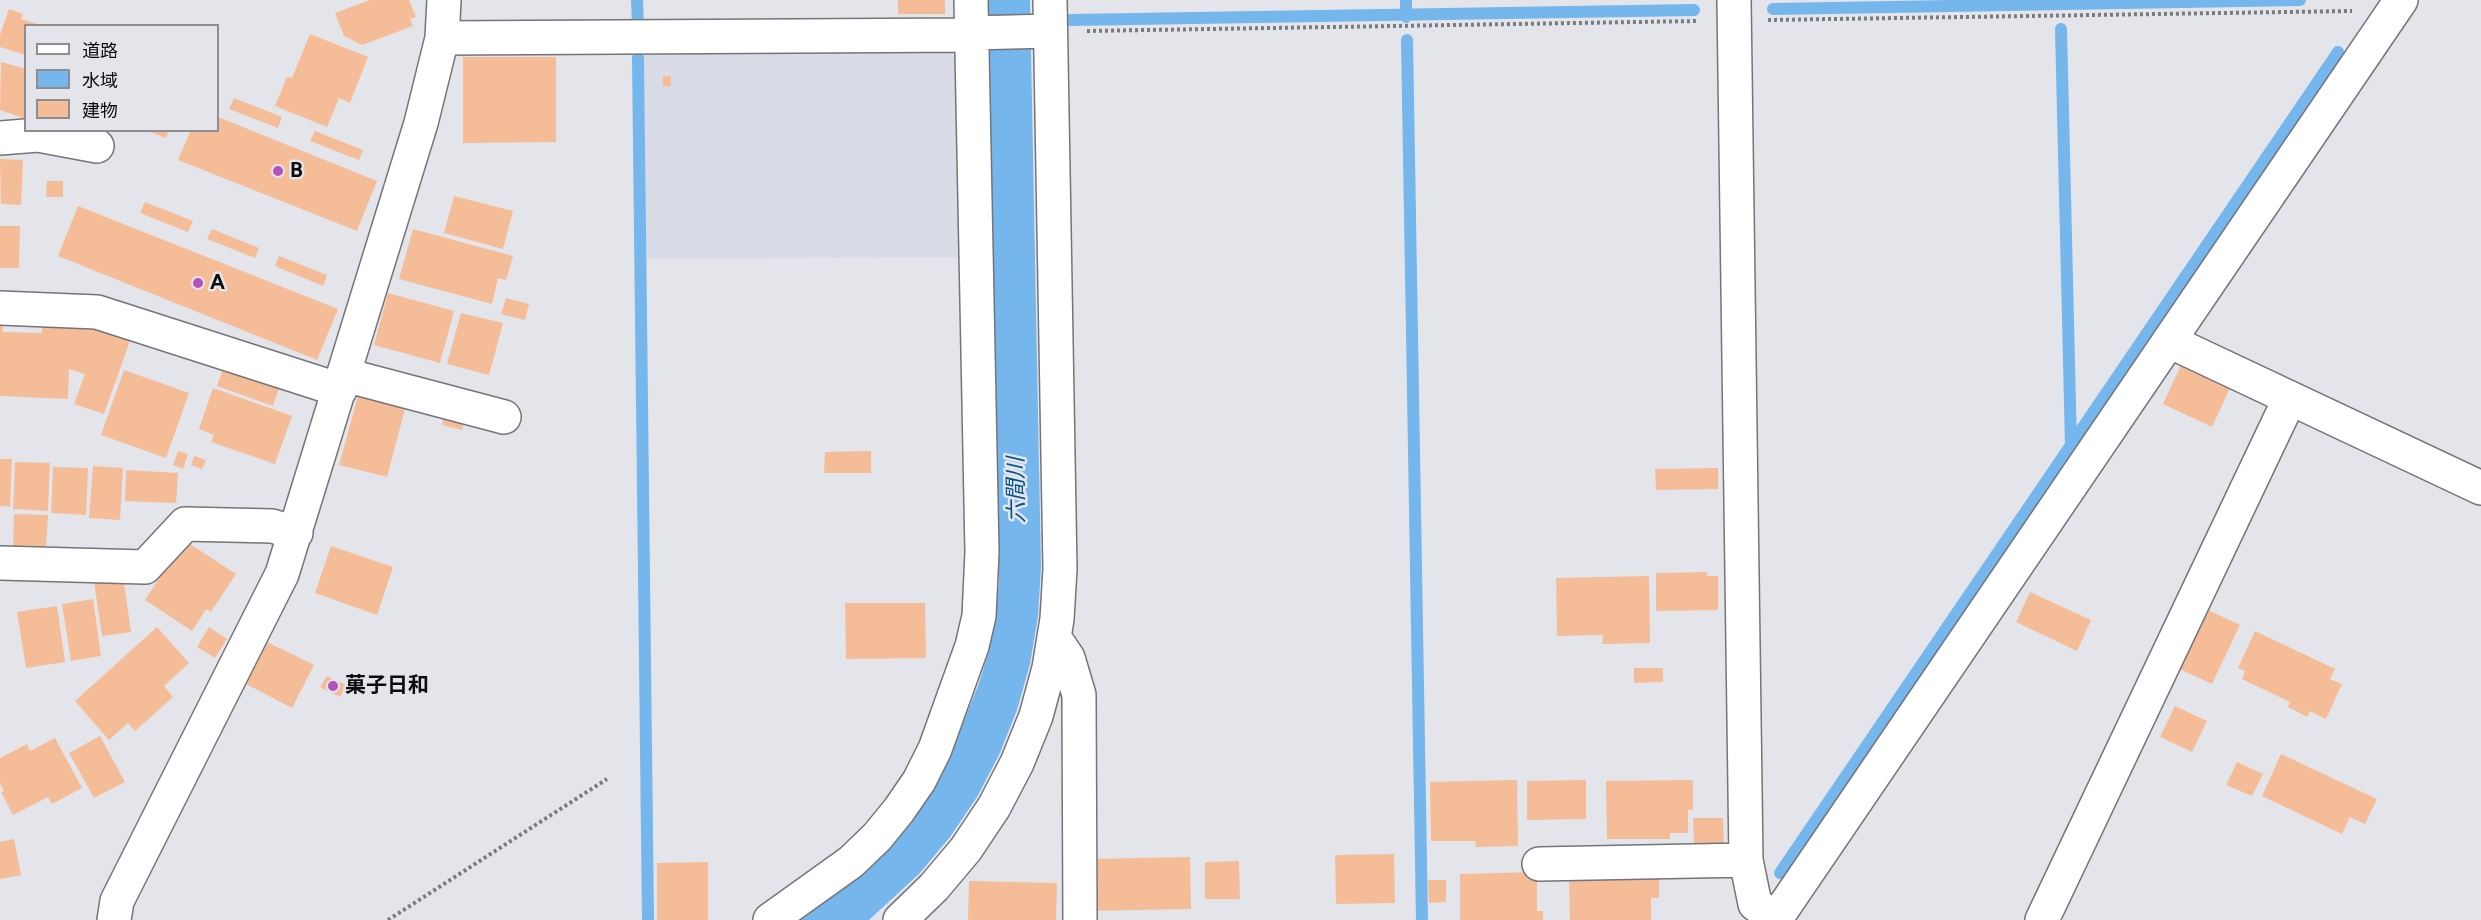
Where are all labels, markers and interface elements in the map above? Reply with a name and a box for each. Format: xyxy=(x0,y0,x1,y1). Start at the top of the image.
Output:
legend xyxy=(24,24,219,132)
text: 道路 xyxy=(82,40,118,62)
text: 水域 xyxy=(82,70,118,92)
text: 建物 xyxy=(82,100,118,122)
place label: B xyxy=(290,158,303,184)
marker: B xyxy=(271,164,285,178)
place label: A xyxy=(210,270,225,296)
marker: A xyxy=(191,276,205,290)
water label: 六間川 xyxy=(1003,457,1031,523)
place label: 菓子日和 xyxy=(345,673,429,699)
marker: 菓子日和 xyxy=(326,679,340,693)

